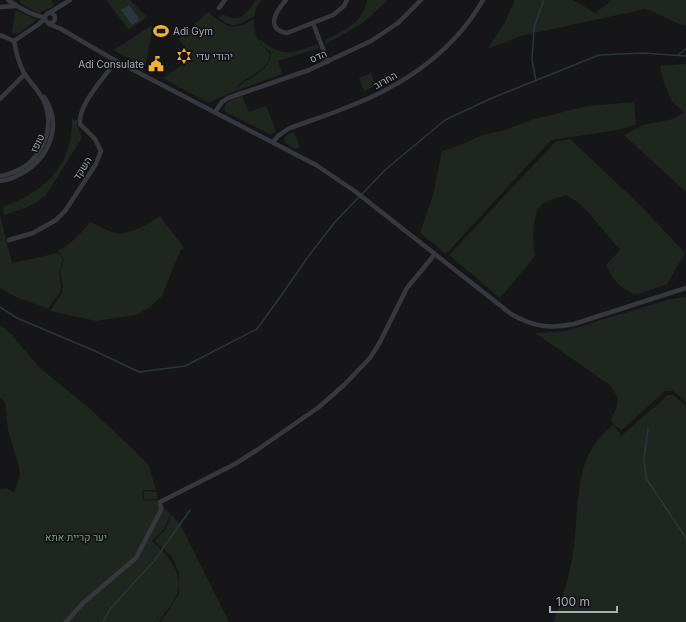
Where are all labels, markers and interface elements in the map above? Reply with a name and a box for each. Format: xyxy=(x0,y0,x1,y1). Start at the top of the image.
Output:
sports icon: Adi Gym xyxy=(152,22,170,40)
place label: Adi Gym xyxy=(173,25,213,37)
synagogue icon: יהודי עדי xyxy=(175,47,193,65)
street label: הדס xyxy=(308,47,328,65)
place label: יהודי עדי xyxy=(196,50,233,62)
public building icon: Adi Consulate xyxy=(147,55,165,73)
place label: Adi Consulate xyxy=(78,58,144,70)
street label: החרוב xyxy=(371,69,399,91)
street label: טופז xyxy=(27,132,47,154)
street label: השקד xyxy=(70,154,94,182)
park label: יער קריית אתא xyxy=(45,531,107,543)
scale bar xyxy=(550,588,617,614)
text: 100 m xyxy=(556,594,590,609)

